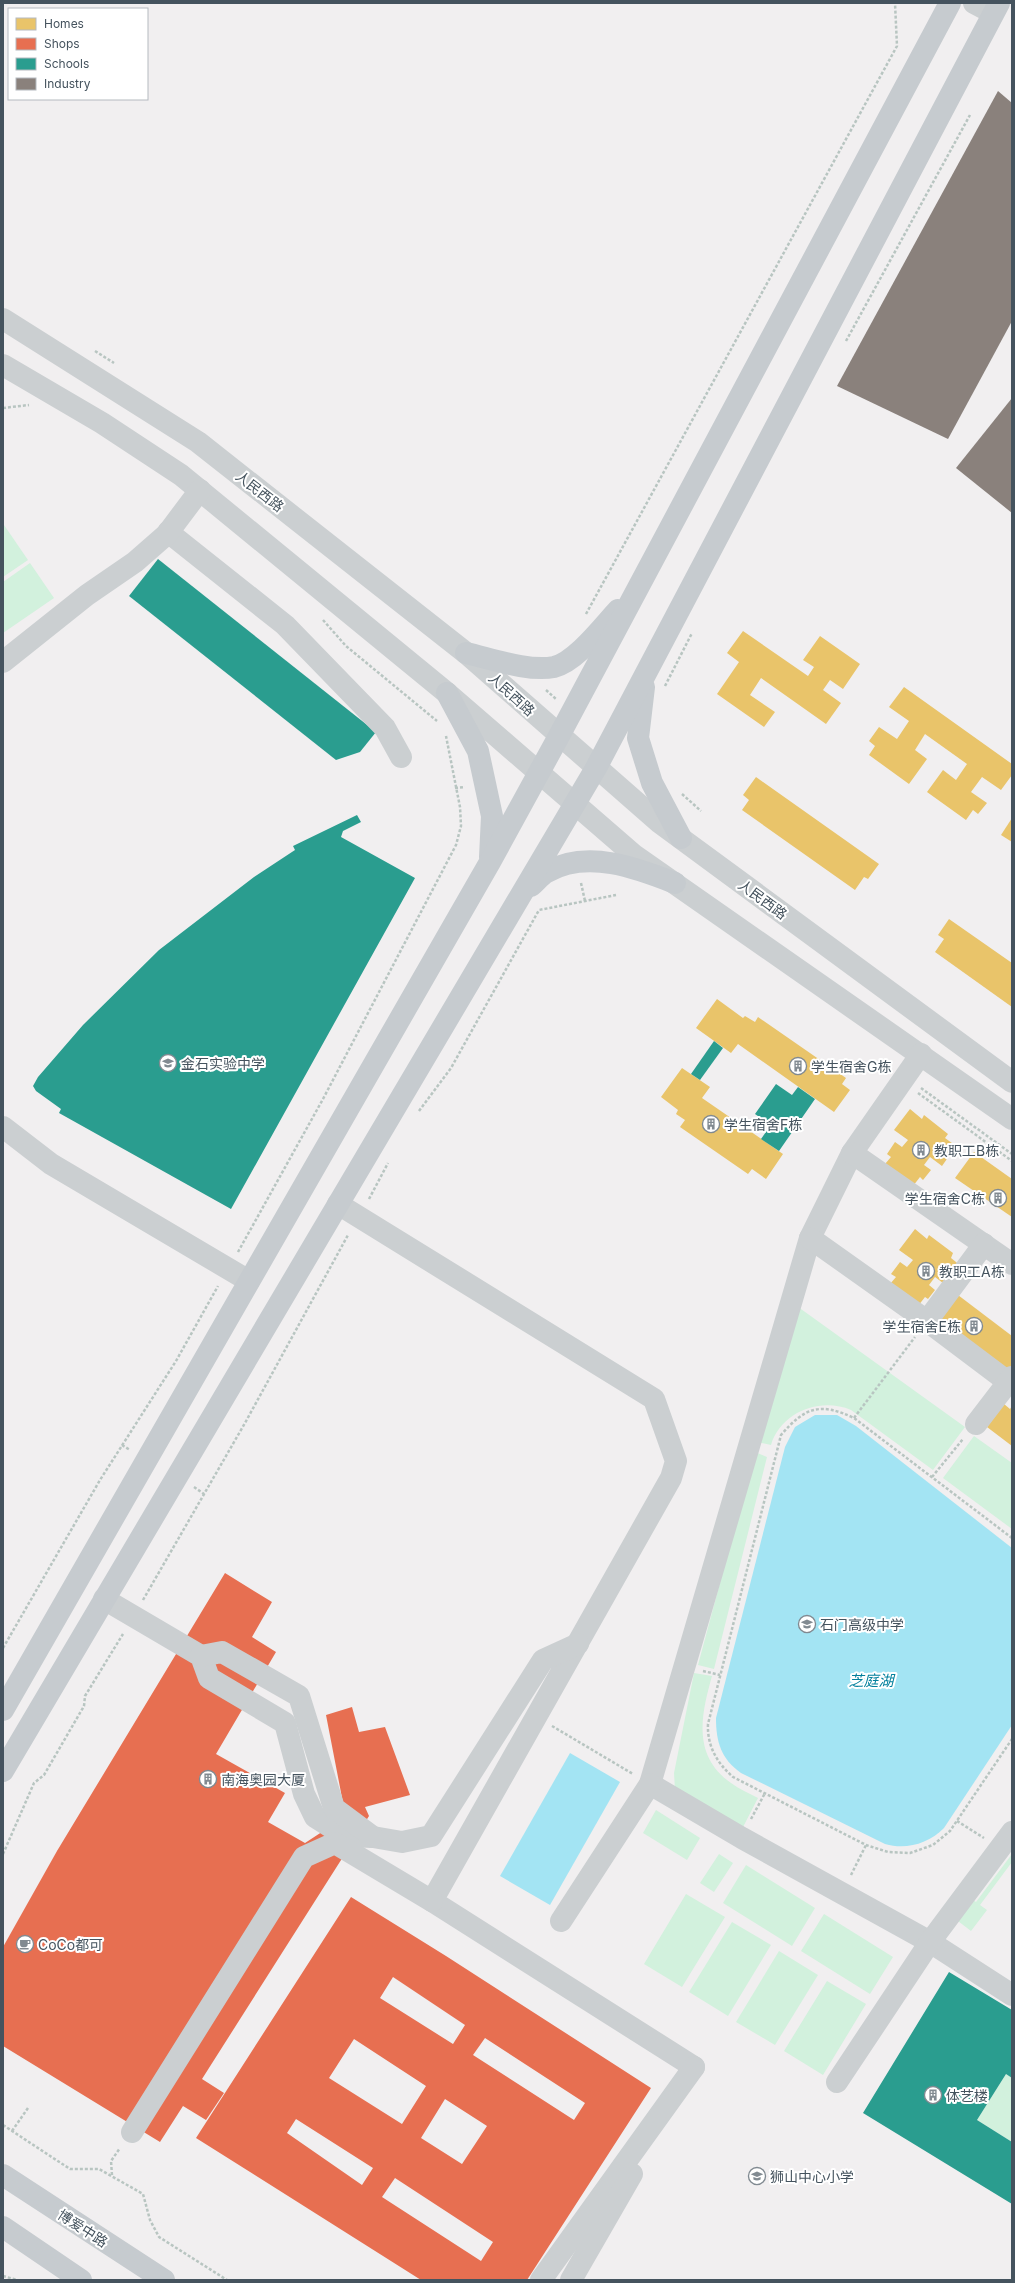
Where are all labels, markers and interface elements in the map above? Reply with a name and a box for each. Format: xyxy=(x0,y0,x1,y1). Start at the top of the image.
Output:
legend xyxy=(8,8,148,100)
text: Homes xyxy=(44,16,84,31)
text: Shops xyxy=(44,36,80,51)
text: Schools xyxy=(44,56,89,71)
text: Industry xyxy=(44,76,91,91)
street label: 人民西路 xyxy=(233,467,287,515)
street label: 人民西路 xyxy=(486,669,538,719)
street label: 人民西路 xyxy=(735,876,791,922)
school or university icon: 金石实验中学 xyxy=(158,1053,178,1073)
place label: 金石实验中学 xyxy=(181,1055,265,1072)
building icon: 学生宿舍G栋 xyxy=(788,1056,808,1076)
place label: 学生宿舍G栋 xyxy=(811,1058,891,1075)
building icon: 学生宿舍F栋 xyxy=(701,1114,721,1134)
place label: 学生宿舍F栋 xyxy=(724,1116,802,1133)
building icon: 教职工B栋 xyxy=(911,1140,931,1160)
place label: 教职工B栋 xyxy=(934,1142,999,1159)
building icon: 学生宿舍C栋 xyxy=(988,1188,1008,1208)
place label: 学生宿舍C栋 xyxy=(905,1190,985,1207)
building icon: 教职工A栋 xyxy=(916,1261,936,1281)
place label: 教职工A栋 xyxy=(939,1263,1005,1280)
building icon: 学生宿舍E栋 xyxy=(964,1316,984,1336)
place label: 学生宿舍E栋 xyxy=(883,1318,961,1335)
school or university icon: 石门高级中学 xyxy=(797,1614,817,1634)
place label: 石门高级中学 xyxy=(820,1616,904,1633)
water label: 芝庭湖 xyxy=(848,1671,895,1690)
building icon: 南海奥园大厦 xyxy=(198,1769,218,1789)
place label: 南海奥园大厦 xyxy=(221,1771,305,1788)
cafe icon: CoCo都可 xyxy=(15,1934,35,1954)
place label: CoCo都可 xyxy=(38,1936,103,1953)
building icon: 体艺楼 xyxy=(923,2085,943,2105)
place label: 体艺楼 xyxy=(946,2087,988,2104)
school or university icon: 狮山中心小学 xyxy=(747,2166,767,2186)
place label: 狮山中心小学 xyxy=(770,2168,854,2185)
street label: 博爱中路 xyxy=(55,2206,111,2250)

